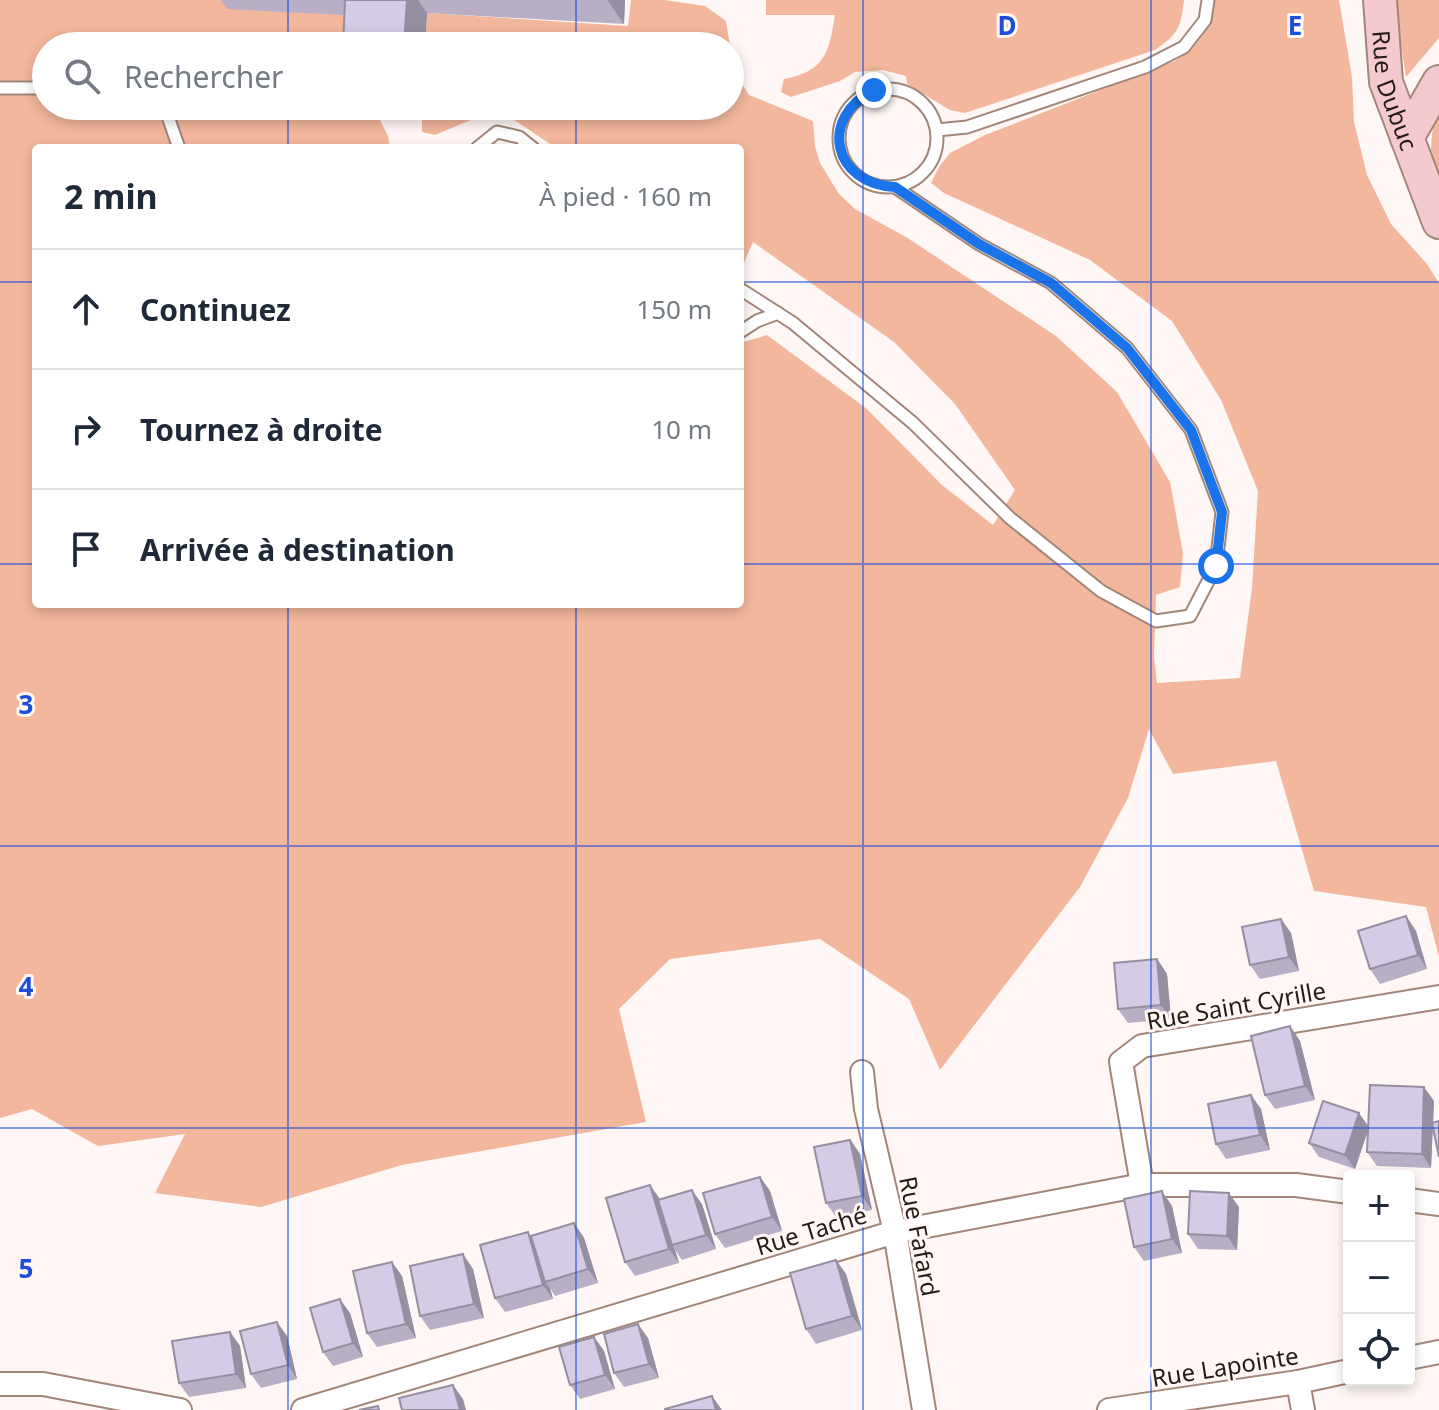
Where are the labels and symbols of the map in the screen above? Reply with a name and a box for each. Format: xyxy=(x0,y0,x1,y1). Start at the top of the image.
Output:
text: D xyxy=(997,7,1017,43)
text: E xyxy=(1288,7,1302,43)
street label: Rue Dubuc xyxy=(1366,29,1427,155)
route end xyxy=(856,72,892,108)
route start xyxy=(1198,548,1234,584)
text: 3 xyxy=(19,686,33,722)
text: 4 xyxy=(19,968,34,1004)
street label: Rue Saint Cyrille xyxy=(1144,973,1328,1037)
street label: Rue Fafard xyxy=(892,1173,948,1299)
street label: Rue Taché xyxy=(752,1198,870,1262)
text: 5 xyxy=(19,1250,33,1286)
street label: Rue Lapointe xyxy=(1149,1338,1301,1394)

